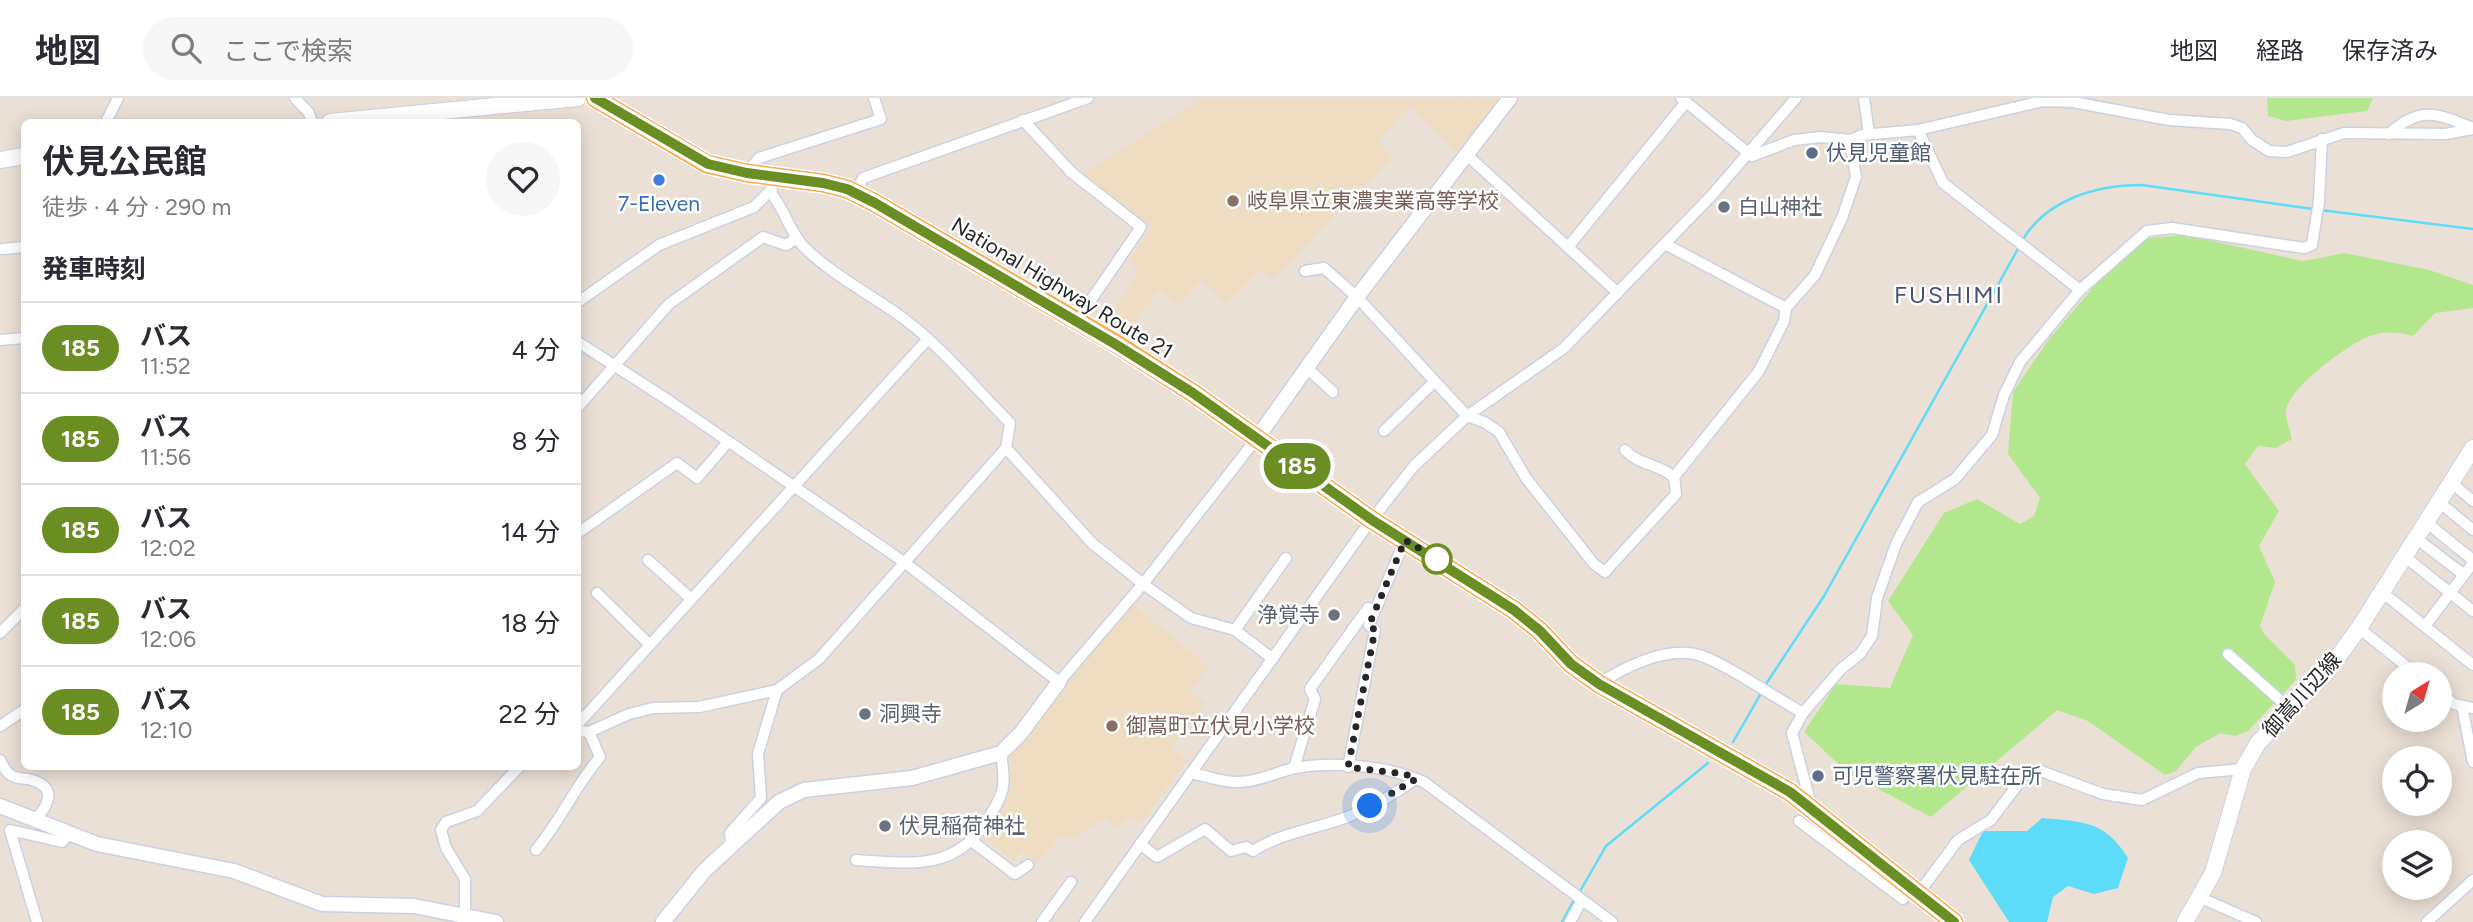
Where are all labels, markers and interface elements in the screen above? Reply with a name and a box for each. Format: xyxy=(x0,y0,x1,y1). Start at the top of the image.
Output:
search box xyxy=(143,17,633,80)
icon: search xyxy=(167,29,205,67)
text: 地図 xyxy=(35,31,101,70)
text: ここで検索 xyxy=(223,35,353,67)
text: 地図 xyxy=(2170,36,2218,65)
text: 経路 xyxy=(2256,36,2304,65)
text: 保存済み xyxy=(2342,36,2438,65)
place label: 伏見児童館 xyxy=(1826,140,1931,165)
text: 伏見公民館 xyxy=(42,142,207,181)
button: heart xyxy=(486,142,560,216)
marker: 伏見児童館 xyxy=(1804,145,1820,161)
marker: 7-Eleven xyxy=(651,172,667,188)
place label: 岐阜県立東濃実業高等学校 xyxy=(1247,188,1499,213)
place label: 7-Eleven xyxy=(618,191,700,216)
text: 徒歩 · 4 分 · 290 m xyxy=(42,193,231,221)
marker: 岐阜県立東濃実業高等学校 xyxy=(1225,193,1241,209)
place label: 白山神社 xyxy=(1738,194,1822,219)
marker: 白山神社 xyxy=(1716,199,1732,215)
street label: National Highway Route 21 xyxy=(947,212,1177,364)
text: 発車時刻 xyxy=(42,253,146,285)
district label: FUSHIMI xyxy=(1894,280,2004,309)
text: バス xyxy=(140,320,192,352)
text: 185 xyxy=(61,333,100,362)
text: 4 分 xyxy=(511,334,560,366)
text: 11:52 xyxy=(140,352,191,380)
text: バス xyxy=(140,411,192,443)
text: 185 xyxy=(61,424,100,453)
text: 8 分 xyxy=(512,425,560,457)
text: 11:56 xyxy=(140,443,191,471)
line badge: 185 xyxy=(1257,443,1337,489)
text: 185 xyxy=(1278,451,1316,480)
text: バス xyxy=(140,502,192,534)
text: 185 xyxy=(61,515,100,544)
text: 14 分 xyxy=(501,516,560,548)
text: 12:02 xyxy=(140,534,196,562)
unlabelled marker xyxy=(1422,544,1452,574)
text: バス xyxy=(140,593,192,625)
place label: 浄覚寺 xyxy=(1257,602,1320,627)
text: 185 xyxy=(61,606,100,635)
text: 18 分 xyxy=(501,607,560,639)
marker: 浄覚寺 xyxy=(1326,607,1342,623)
text: 12:06 xyxy=(140,625,196,653)
street label: 御嵩川辺線 xyxy=(2257,647,2346,742)
north arrow xyxy=(2382,662,2452,732)
map controls xyxy=(2382,662,2452,900)
text: バス xyxy=(140,684,192,716)
text: 185 xyxy=(61,697,100,726)
text: 22 分 xyxy=(499,698,560,730)
place label: 洞興寺 xyxy=(879,701,942,726)
marker: 洞興寺 xyxy=(857,706,873,722)
place label: 御嵩町立伏見小学校 xyxy=(1126,713,1315,738)
text: 12:10 xyxy=(140,716,192,744)
marker: 御嵩町立伏見小学校 xyxy=(1104,718,1120,734)
button: locate xyxy=(2382,746,2452,816)
place label: 可児警察署伏見駐在所 xyxy=(1832,763,2042,788)
marker: 可児警察署伏見駐在所 xyxy=(1810,768,1826,784)
your location xyxy=(1352,788,1387,823)
place label: 伏見稲荷神社 xyxy=(899,813,1025,838)
marker: 伏見稲荷神社 xyxy=(877,818,893,834)
button: layers xyxy=(2382,830,2452,900)

